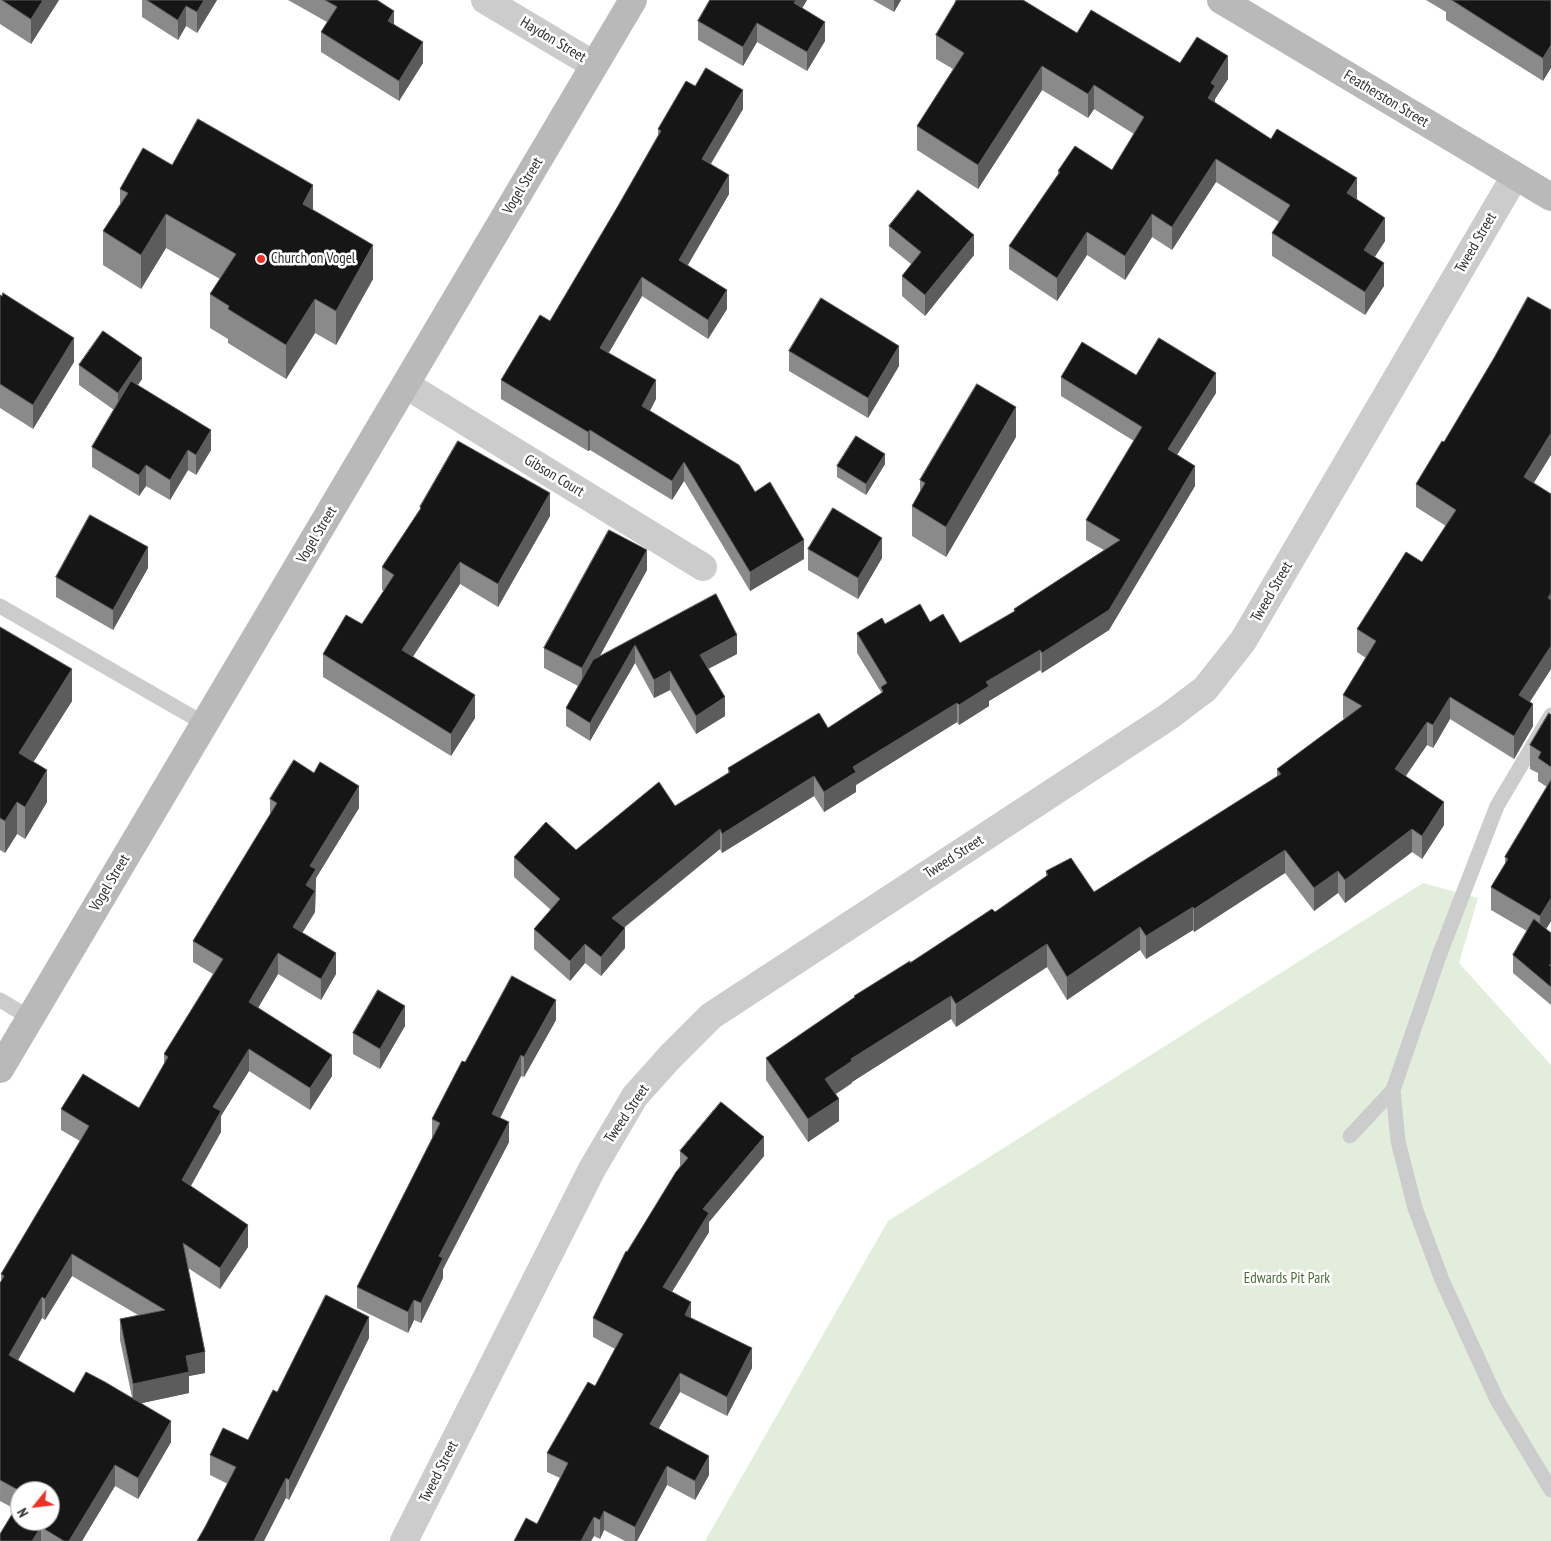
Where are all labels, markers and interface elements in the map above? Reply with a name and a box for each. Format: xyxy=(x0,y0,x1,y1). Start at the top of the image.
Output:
street label: Haydon Street xyxy=(517,13,589,67)
street label: Featherston Street xyxy=(1340,67,1432,131)
street label: Vogel Street xyxy=(499,154,547,218)
street label: Tweed Street xyxy=(1451,210,1501,276)
place label: Church on Vogel xyxy=(271,250,355,268)
marker: Church on Vogel xyxy=(255,253,267,265)
street label: Gibson Court xyxy=(521,451,587,501)
street label: Vogel Street xyxy=(293,503,341,567)
street label: Tweed Street xyxy=(1247,559,1297,625)
street label: Tweed Street xyxy=(921,831,987,883)
street label: Vogel Street xyxy=(86,851,134,915)
street label: Tweed Street xyxy=(601,1081,653,1147)
park label: Edwards Pit Park xyxy=(1244,1270,1330,1288)
street label: Tweed Street xyxy=(416,1438,462,1506)
north arrow xyxy=(10,1481,60,1531)
text: N xyxy=(13,1505,32,1520)

